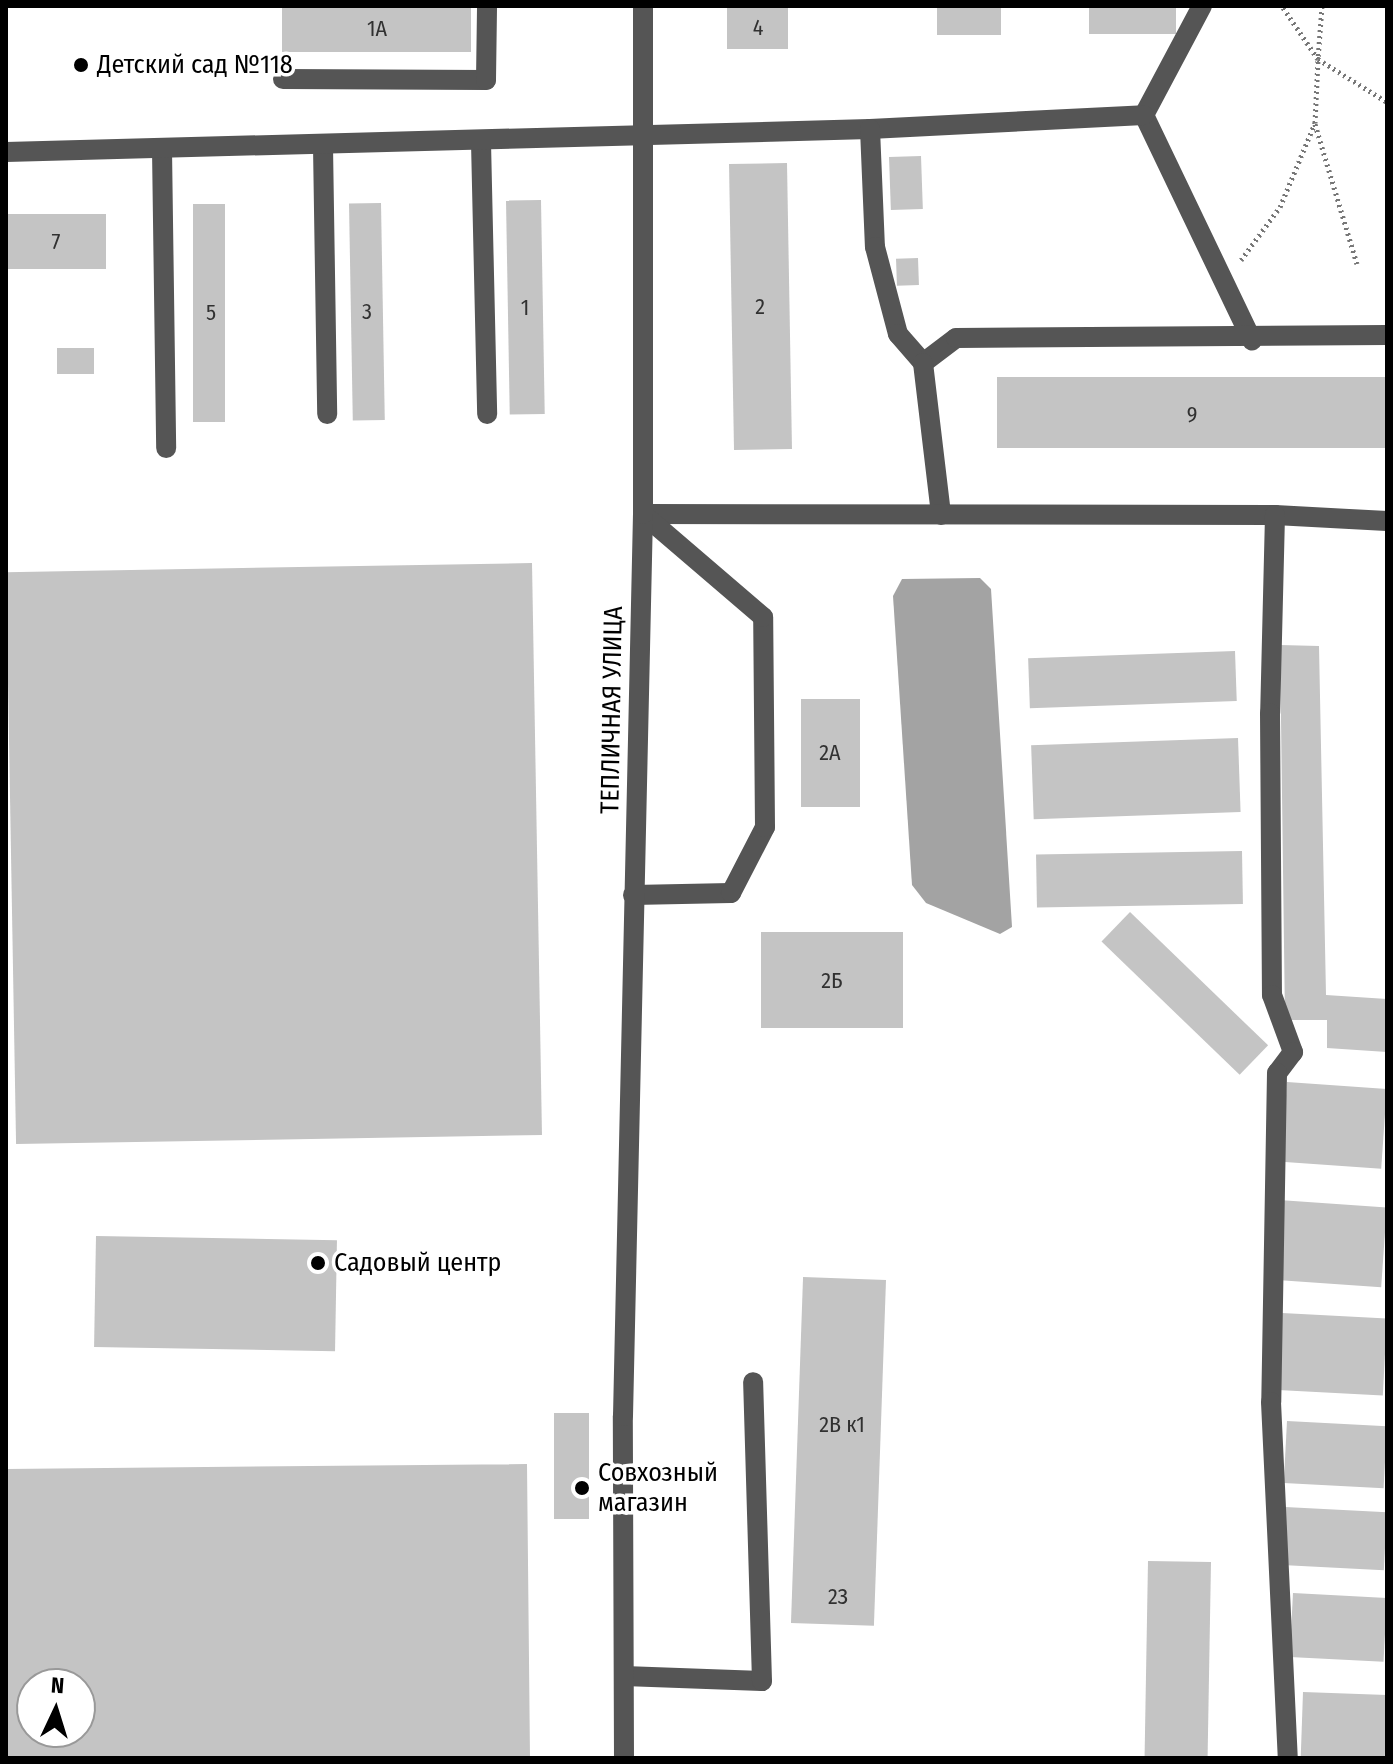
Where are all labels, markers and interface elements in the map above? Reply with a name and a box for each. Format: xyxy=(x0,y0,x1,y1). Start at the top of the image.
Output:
house number: 4 xyxy=(753,15,763,41)
house number: 1А xyxy=(367,16,387,42)
place label: Детский сад №118 xyxy=(97,49,293,81)
marker: Детский сад №118 xyxy=(72,56,90,74)
house number: 7 xyxy=(52,229,60,255)
house number: 2 xyxy=(755,294,765,320)
house number: 1 xyxy=(521,295,529,321)
house number: 3 xyxy=(362,299,372,325)
house number: 5 xyxy=(206,300,216,326)
house number: 9 xyxy=(1187,402,1197,428)
street label: ТЕПЛИЧНАЯ УЛИЦА xyxy=(595,606,629,814)
house number: 2А xyxy=(819,740,841,766)
house number: 2Б xyxy=(821,968,843,994)
place label: Садовый центр xyxy=(334,1247,501,1279)
marker: Садовый центр xyxy=(309,1254,327,1272)
house number: 2В к1 xyxy=(819,1412,865,1438)
place label: Совхозный магазин xyxy=(598,1457,718,1518)
marker: Совхозный магазин xyxy=(573,1479,591,1497)
house number: 2З xyxy=(828,1584,848,1610)
north arrow xyxy=(16,1668,96,1748)
text: N xyxy=(50,1672,65,1699)

